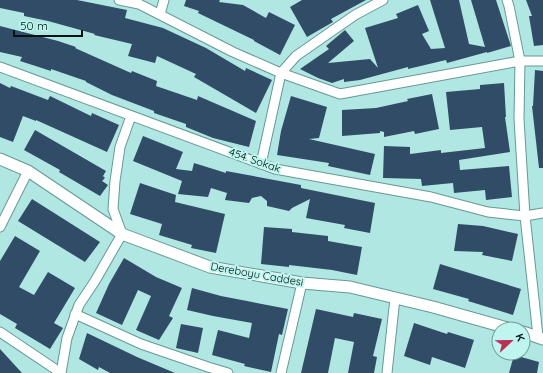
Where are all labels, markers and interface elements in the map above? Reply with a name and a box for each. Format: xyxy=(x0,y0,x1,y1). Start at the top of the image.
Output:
scale bar xyxy=(14,12,82,38)
text: 50 m xyxy=(20,18,48,33)
street label: 454. Sokak xyxy=(227,145,283,175)
street label: Dereboyu Caddesi xyxy=(209,259,305,289)
north arrow xyxy=(491,321,531,361)
text: K xyxy=(512,331,528,343)

